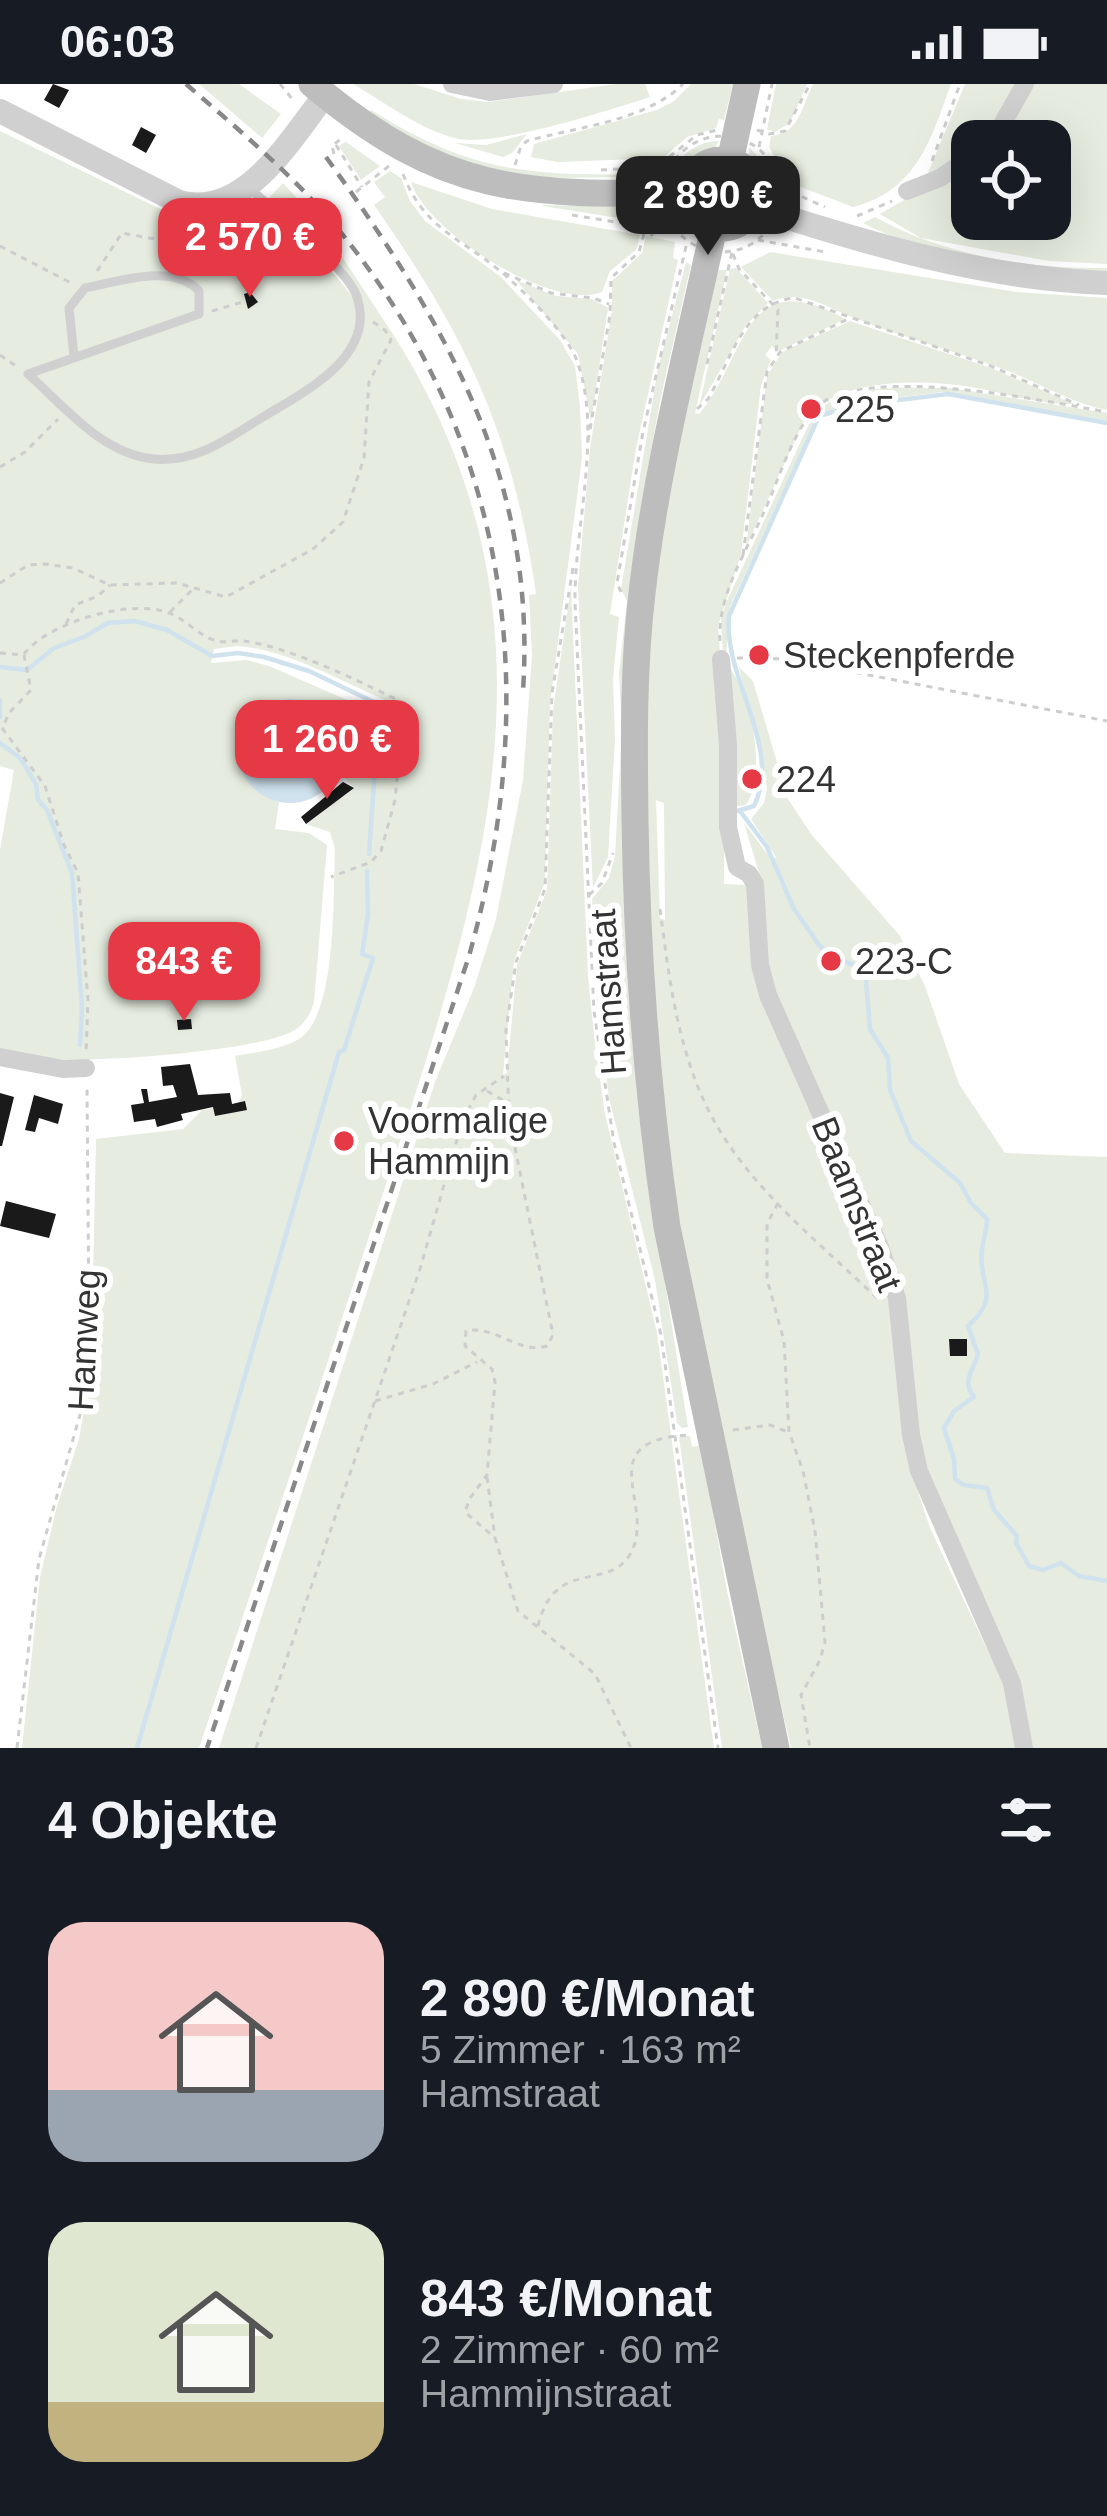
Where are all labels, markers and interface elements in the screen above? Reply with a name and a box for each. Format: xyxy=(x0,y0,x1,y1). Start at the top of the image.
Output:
text: 06:03 xyxy=(60,16,175,67)
map controls xyxy=(951,120,1071,240)
button: locate xyxy=(951,120,1071,240)
pin: 2 890 € xyxy=(597,156,819,258)
text: 2 890 € xyxy=(643,173,773,216)
pin: 2 570 € xyxy=(139,198,361,300)
text: 2 570 € xyxy=(185,215,315,258)
place label: 225 xyxy=(835,389,895,430)
marker: 225 xyxy=(798,396,824,422)
place label: Steckenpferde xyxy=(783,635,1015,676)
marker: Steckenpferde xyxy=(746,642,772,668)
pin: 1 260 € xyxy=(216,700,438,802)
text: 1 260 € xyxy=(262,717,392,760)
place label: 224 xyxy=(776,759,836,800)
marker: 224 xyxy=(739,766,765,792)
street label: Hamstraat xyxy=(582,908,634,1076)
pin: 843 € xyxy=(100,922,268,1024)
text: 843 € xyxy=(135,939,233,982)
place label: 223-C xyxy=(855,941,953,982)
marker: 223-C xyxy=(818,948,844,974)
place label: Voormalige Hammijn xyxy=(368,1100,548,1182)
street label: Baamstraat xyxy=(804,1111,910,1297)
marker: Voormalige Hammijn xyxy=(331,1128,357,1154)
street label: Hamweg xyxy=(60,1268,108,1412)
icon: filters xyxy=(993,1787,1059,1853)
text: 4 Objekte xyxy=(48,1792,278,1849)
icon: home xyxy=(144,1970,288,2114)
text: 2 890 €/Monat xyxy=(420,1970,754,2027)
text: 5 Zimmer · 163 m² xyxy=(420,2028,741,2071)
text: Hamstraat xyxy=(420,2072,600,2115)
icon: home xyxy=(144,2270,288,2414)
text: 843 €/Monat xyxy=(420,2270,712,2327)
text: 2 Zimmer · 60 m² xyxy=(420,2328,719,2371)
text: Hammijnstraat xyxy=(420,2372,671,2415)

